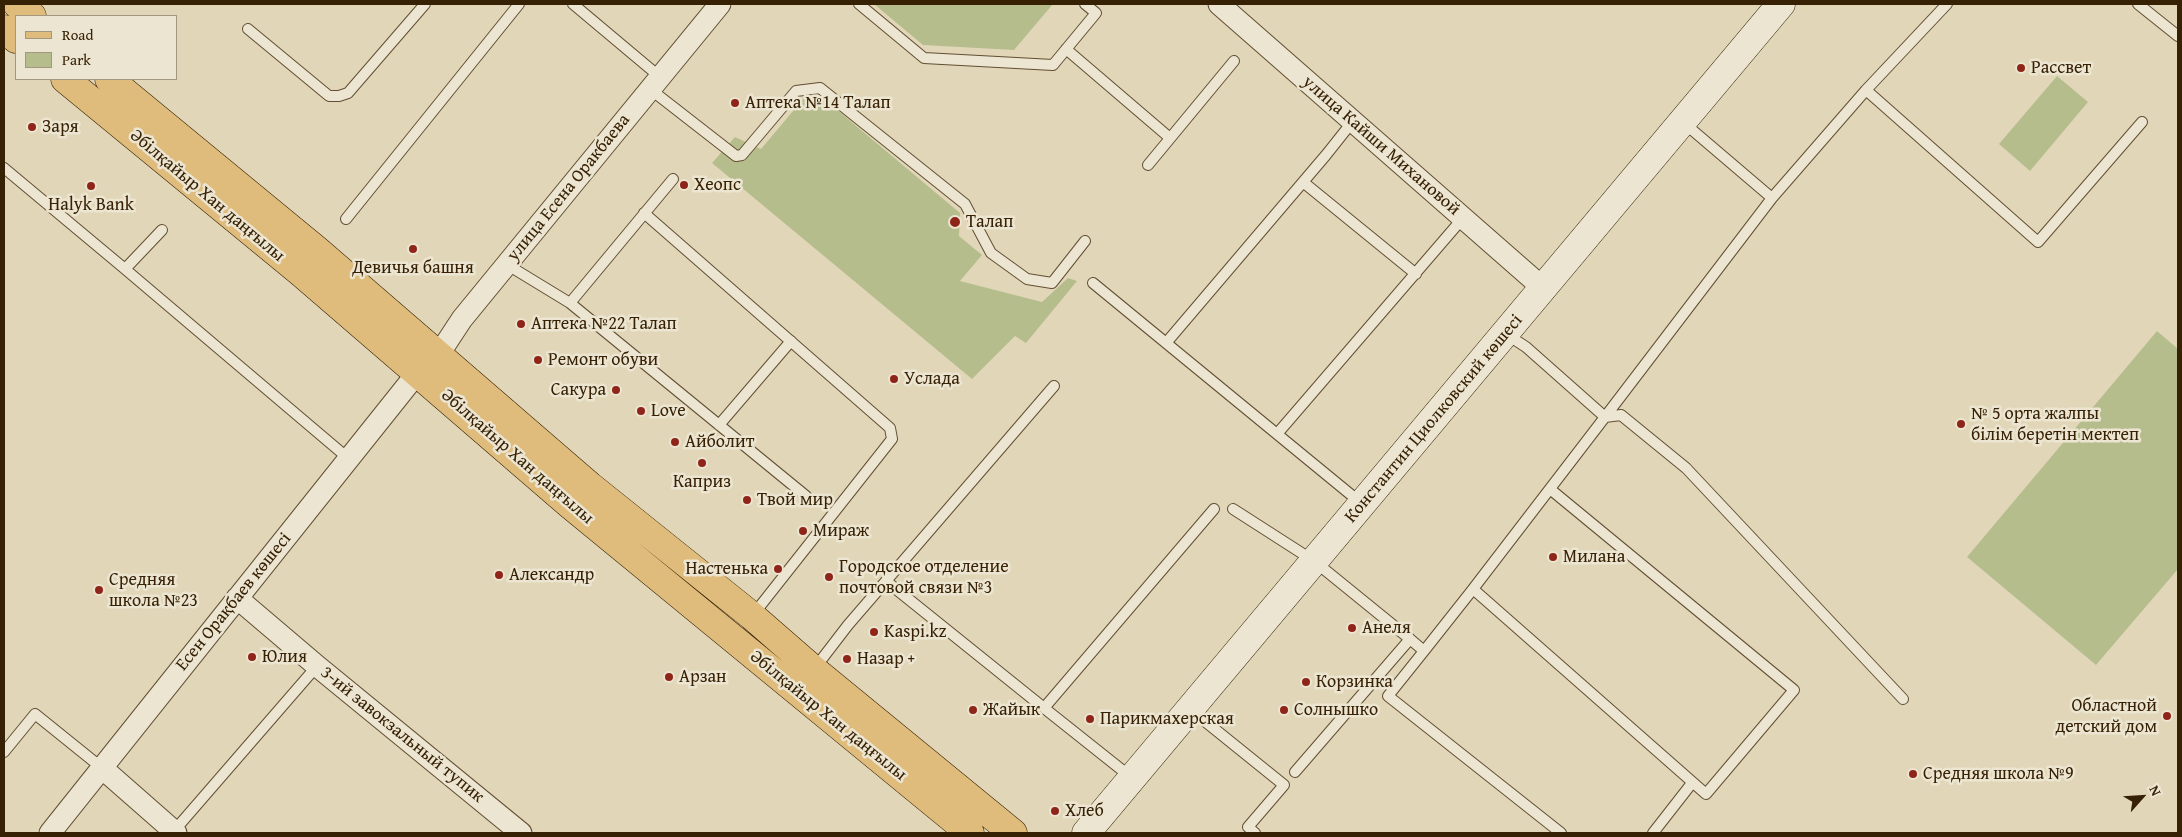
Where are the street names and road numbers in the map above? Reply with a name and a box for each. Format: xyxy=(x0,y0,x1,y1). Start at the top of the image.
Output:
street label: улица Кайши Михановой xyxy=(1298,72,1464,220)
street label: улица Есена Оракбаева xyxy=(503,110,635,266)
street label: Әбілқайыр Хан даңғылы xyxy=(125,125,289,267)
street label: Константин Циолковский көшесі xyxy=(1340,310,1528,528)
street label: Әбілқайыр Хан даңғылы xyxy=(436,385,598,529)
street label: Есен Орақбаев көшесі xyxy=(172,529,296,675)
street label: Әбілқайыр Хан даңғылы xyxy=(745,646,911,786)
street label: 3-ий завокзальный тупик xyxy=(316,662,488,808)

